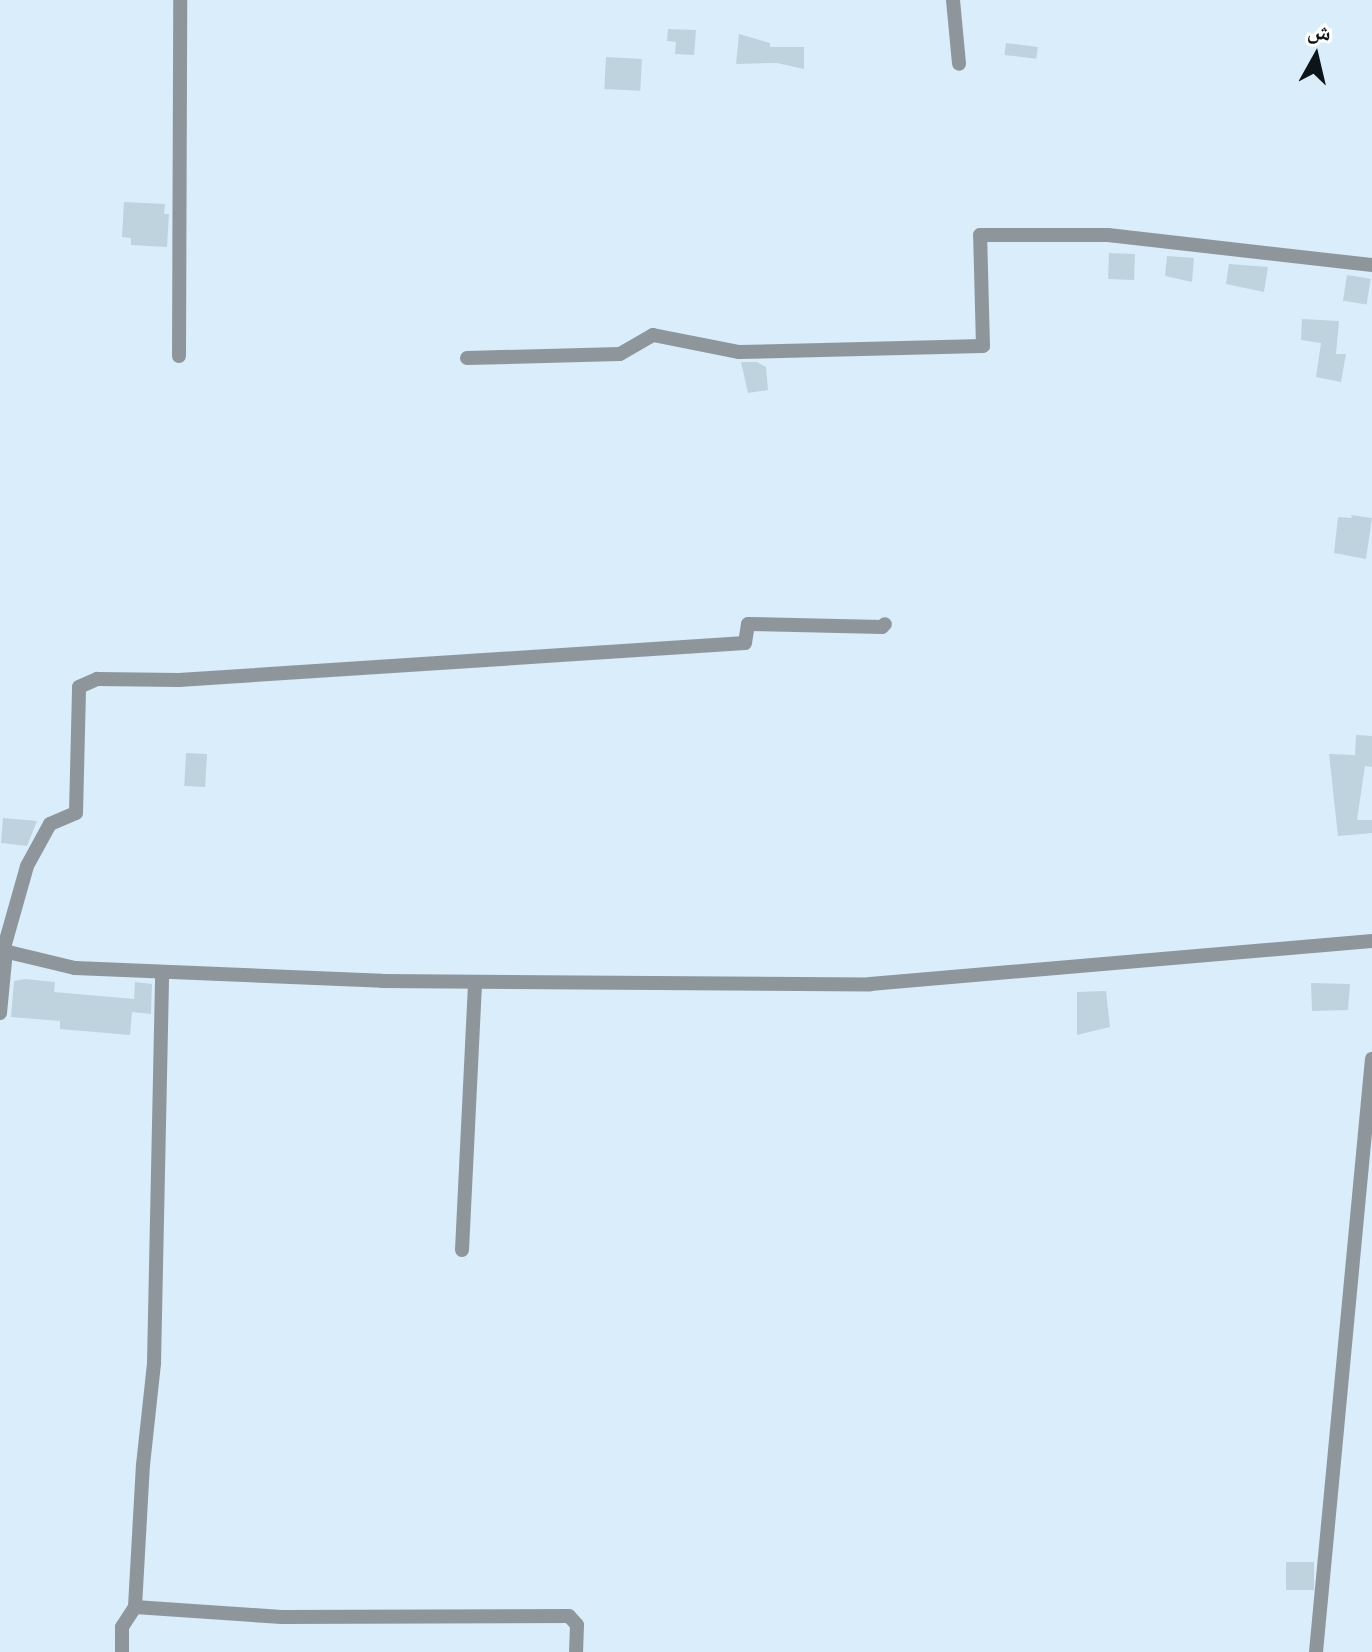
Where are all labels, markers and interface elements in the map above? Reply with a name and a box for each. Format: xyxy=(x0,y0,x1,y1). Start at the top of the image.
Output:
north arrow xyxy=(1276,16,1356,96)
text: ش xyxy=(1306,18,1333,47)

